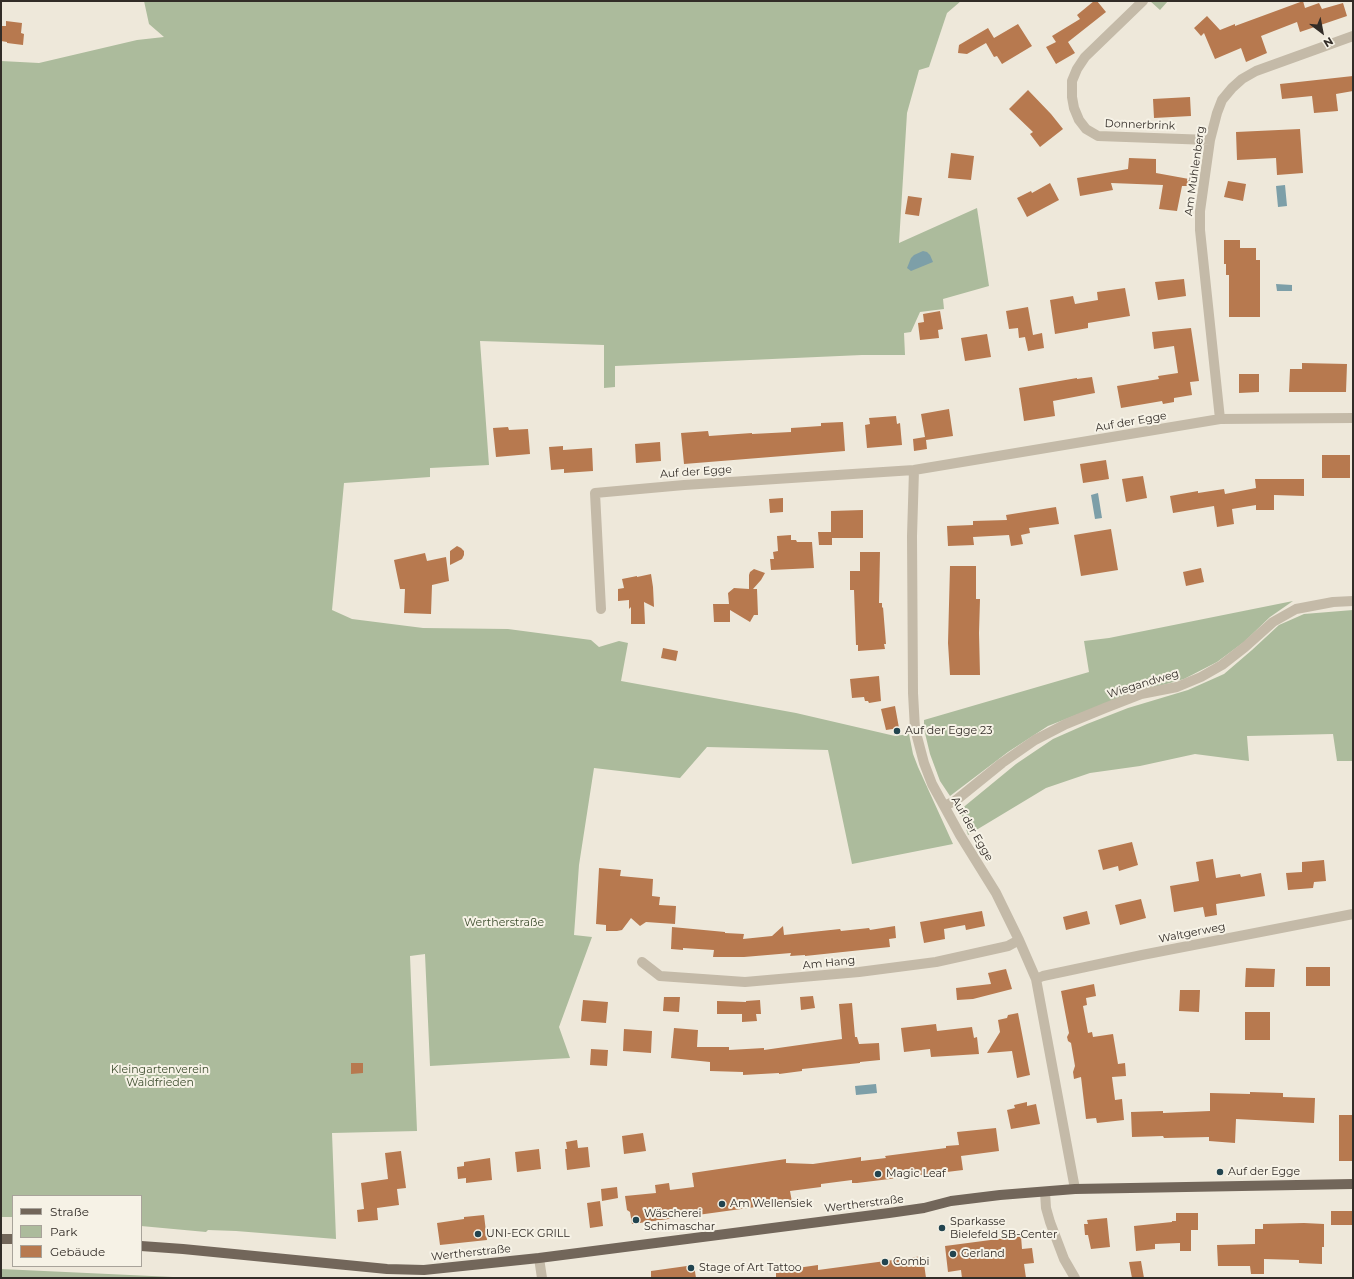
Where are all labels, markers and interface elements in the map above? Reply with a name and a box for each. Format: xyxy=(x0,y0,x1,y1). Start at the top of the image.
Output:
north arrow xyxy=(1302,12,1342,52)
text: N xyxy=(1321,34,1336,50)
street label: Donnerbrink xyxy=(1105,117,1175,133)
street label: Am Mühlenberg xyxy=(1182,125,1208,217)
street label: Auf der Egge xyxy=(1094,409,1168,435)
street label: Auf der Egge xyxy=(660,463,732,481)
street label: Wiegandweg xyxy=(1106,667,1180,701)
place label: Auf der Egge 23 xyxy=(905,724,992,738)
marker: Auf der Egge 23 xyxy=(892,726,902,736)
street label: Auf der Egge xyxy=(948,794,996,864)
park label: Wertherstraße xyxy=(464,916,544,930)
street label: Waltgerweg xyxy=(1158,920,1226,946)
street label: Am Hang xyxy=(802,954,856,972)
park label: Kleingartenverein Waldfrieden xyxy=(111,1063,209,1089)
place label: Auf der Egge xyxy=(1228,1165,1300,1179)
place label: Magic Leaf xyxy=(886,1167,946,1181)
marker: Auf der Egge xyxy=(1215,1167,1225,1177)
marker: Magic Leaf xyxy=(873,1169,883,1179)
street label: Wertherstraße xyxy=(823,1193,905,1215)
legend xyxy=(12,1195,142,1267)
place label: Am Wellensiek xyxy=(730,1197,812,1211)
marker: Am Wellensiek xyxy=(717,1199,727,1209)
text: Straße xyxy=(50,1204,89,1219)
place label: Wäscherei Schimaschar xyxy=(644,1207,715,1233)
marker: Wäscherei Schimaschar xyxy=(631,1215,641,1225)
place label: Sparkasse Bielefeld SB-Center xyxy=(950,1215,1057,1241)
marker: Sparkasse Bielefeld SB-Center xyxy=(937,1223,947,1233)
text: Park xyxy=(50,1224,77,1239)
place label: UNI-ECK GRILL xyxy=(486,1227,570,1241)
marker: UNI-ECK GRILL xyxy=(473,1229,483,1239)
street label: Wertherstraße xyxy=(431,1242,511,1264)
text: Gebäude xyxy=(50,1244,105,1259)
place label: Gerland xyxy=(961,1247,1005,1261)
marker: Gerland xyxy=(948,1249,958,1259)
place label: Combi xyxy=(893,1255,930,1269)
marker: Combi xyxy=(880,1257,890,1267)
place label: Stage of Art Tattoo xyxy=(699,1261,802,1275)
marker: Stage of Art Tattoo xyxy=(686,1263,696,1273)

